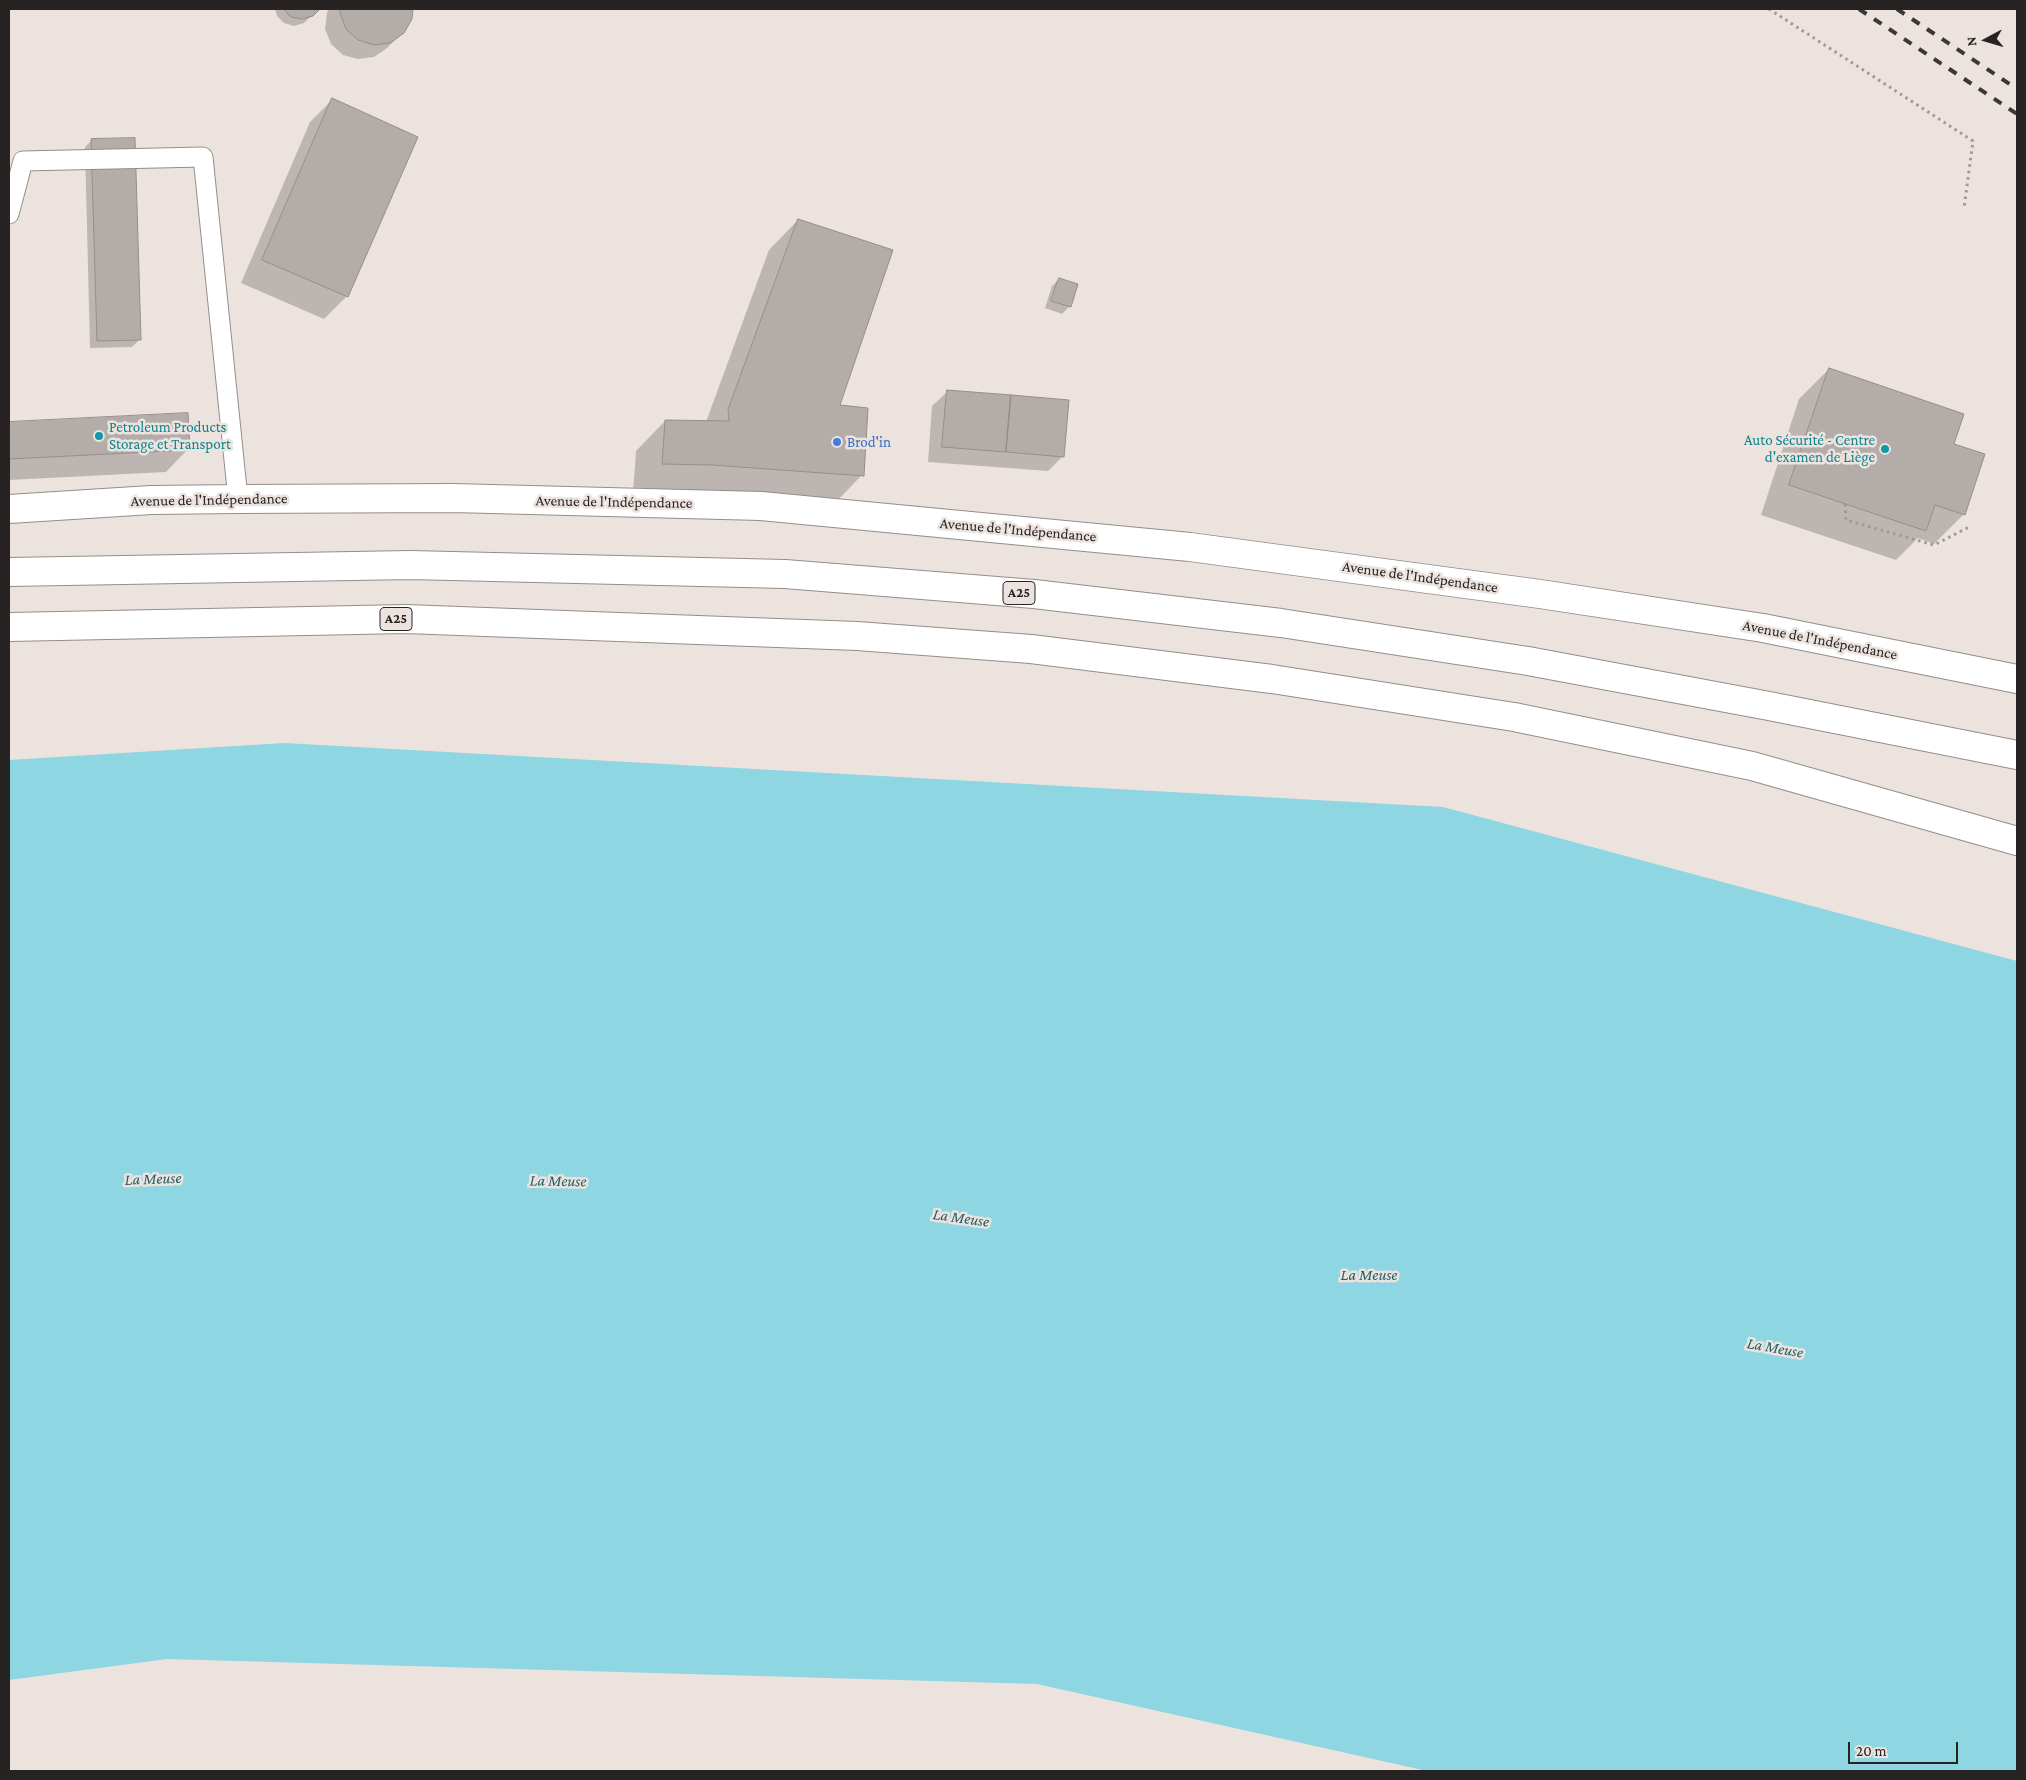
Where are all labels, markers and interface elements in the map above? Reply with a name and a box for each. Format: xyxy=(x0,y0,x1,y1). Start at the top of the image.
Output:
north arrow xyxy=(1961,15,2011,65)
text: N xyxy=(1963,36,1980,47)
place label: Petroleum Products Storage et Transport xyxy=(109,418,231,453)
marker: Petroleum Products Storage et Transport xyxy=(93,430,105,442)
place label: Auto Sécurité - Centre d'examen de Liège xyxy=(1744,431,1875,466)
place label: Brod'in xyxy=(847,433,891,451)
marker: Brod'in xyxy=(831,436,843,448)
marker: Auto Sécurité - Centre d'examen de Liège xyxy=(1879,443,1891,455)
street label: Avenue de l'Indépendance xyxy=(130,490,288,510)
street label: Avenue de l'Indépendance xyxy=(535,492,693,512)
street label: Avenue de l'Indépendance xyxy=(939,514,1097,546)
street label: Avenue de l'Indépendance xyxy=(1341,557,1499,597)
road number: A25 xyxy=(1003,582,1035,604)
road number: A25 xyxy=(380,608,412,630)
street label: Avenue de l'Indépendance xyxy=(1741,616,1899,664)
water label: La Meuse xyxy=(124,1168,182,1190)
water label: La Meuse xyxy=(529,1171,587,1191)
water label: La Meuse xyxy=(932,1205,990,1231)
water label: La Meuse xyxy=(1341,1265,1397,1285)
water label: La Meuse xyxy=(1745,1334,1805,1362)
scale bar xyxy=(1851,1732,1961,1764)
text: 20 m xyxy=(1856,1743,1887,1759)

